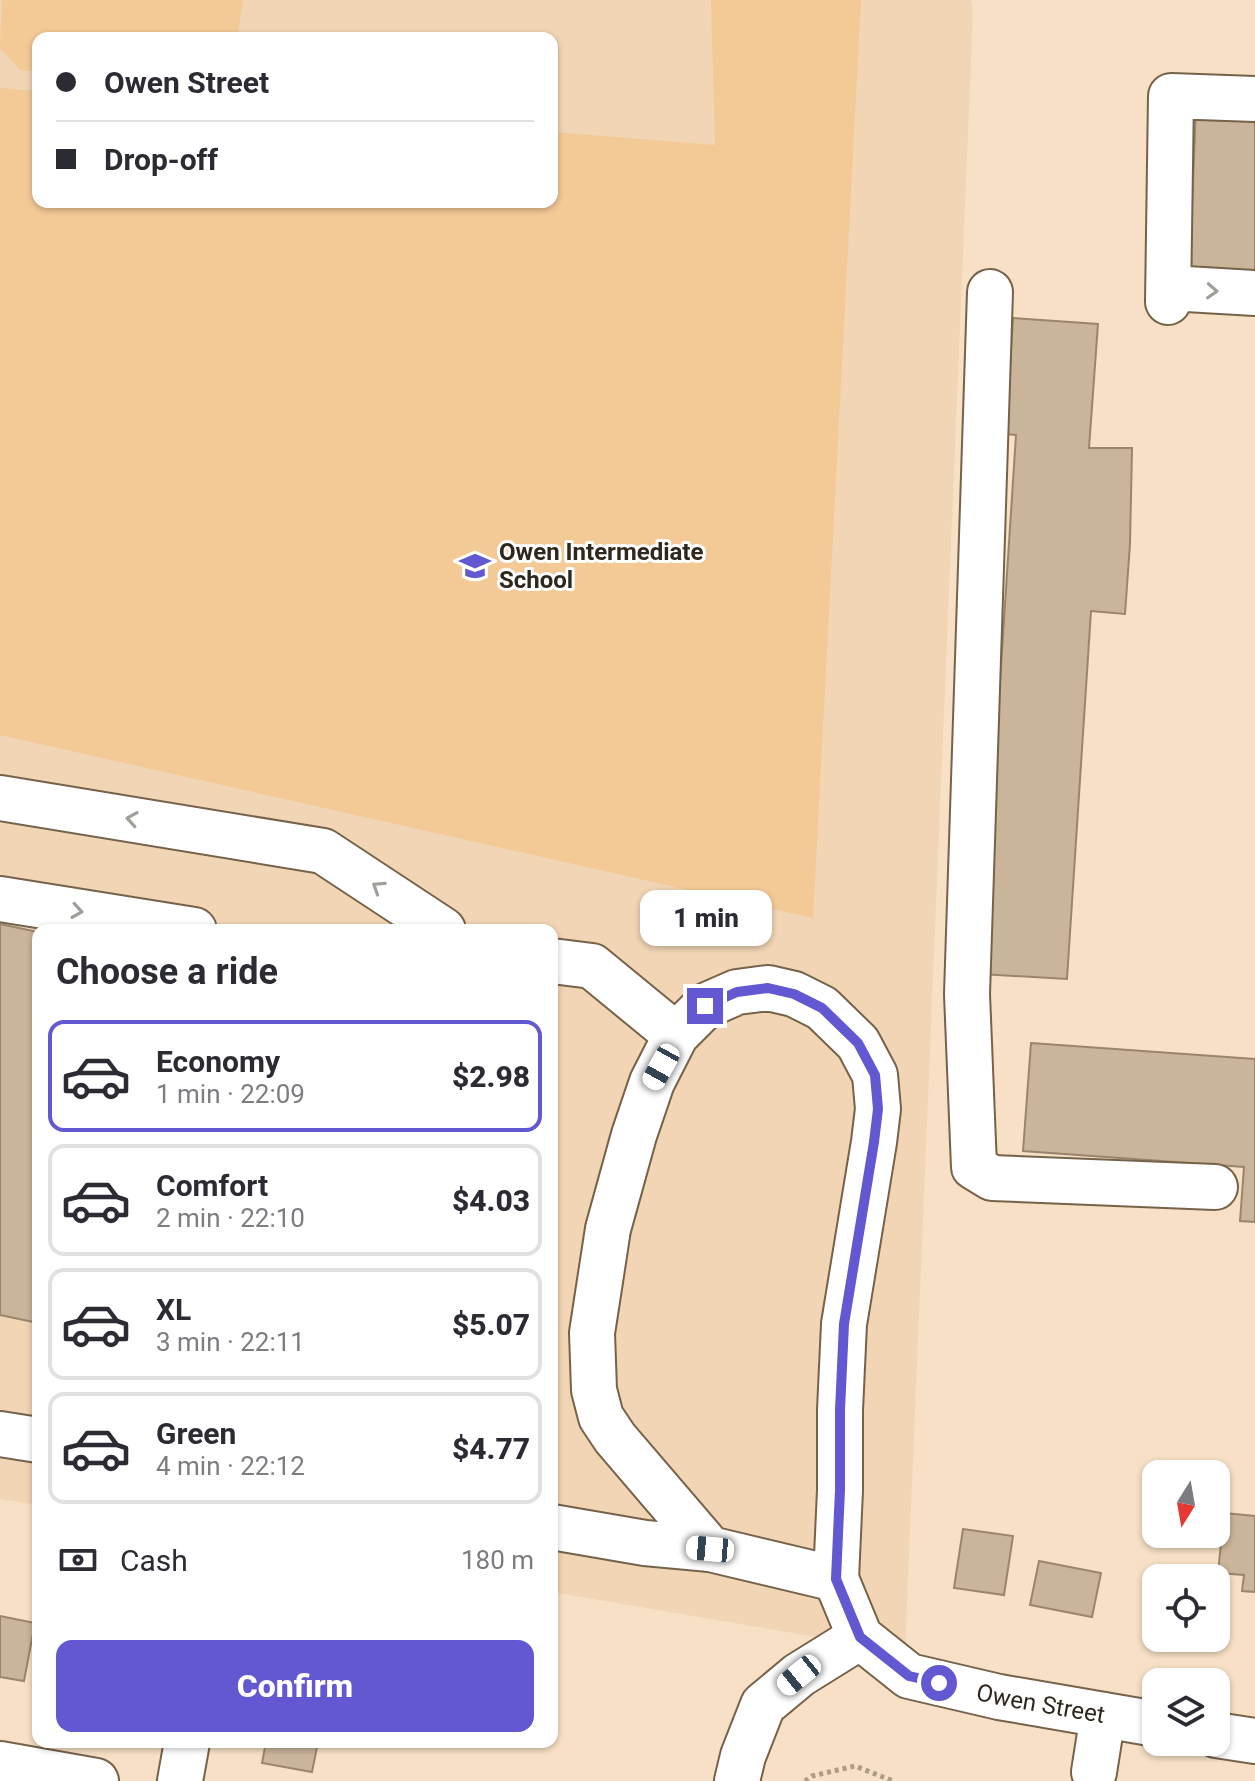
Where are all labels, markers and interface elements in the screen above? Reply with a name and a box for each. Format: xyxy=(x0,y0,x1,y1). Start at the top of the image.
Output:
text: Owen Street xyxy=(104,65,269,100)
text: Drop-off xyxy=(104,142,218,177)
one-way arrow xyxy=(1206,282,1219,299)
place label: Owen Intermediate School xyxy=(499,538,703,594)
school or university icon: Owen Intermediate School xyxy=(458,549,492,583)
one-way arrow xyxy=(125,811,138,828)
one-way arrow xyxy=(372,882,387,897)
callout: 1 min xyxy=(639,890,771,946)
one-way arrow xyxy=(70,902,84,919)
text: 1 min xyxy=(673,903,739,933)
text: Choose a ride xyxy=(56,951,278,993)
route end xyxy=(687,988,723,1024)
icon: car xyxy=(60,1040,132,1112)
car xyxy=(639,1040,683,1094)
text: Economy xyxy=(156,1044,280,1079)
text: $2.98 xyxy=(452,1059,530,1094)
text: 1 min · 22:09 xyxy=(156,1079,305,1109)
icon: car xyxy=(60,1164,132,1236)
text: Comfort xyxy=(156,1168,268,1203)
text: $4.03 xyxy=(452,1183,530,1218)
text: 2 min · 22:10 xyxy=(156,1203,305,1233)
icon: car xyxy=(60,1288,132,1360)
text: XL xyxy=(156,1292,191,1327)
text: $5.07 xyxy=(452,1307,530,1342)
text: 3 min · 22:11 xyxy=(156,1327,305,1357)
icon: car xyxy=(60,1412,132,1484)
text: Green xyxy=(156,1416,236,1451)
text: $4.77 xyxy=(452,1431,530,1466)
text: 4 min · 22:12 xyxy=(156,1451,305,1481)
north arrow xyxy=(1142,1460,1230,1548)
map controls xyxy=(1142,1460,1230,1756)
car xyxy=(685,1535,735,1563)
icon: cash xyxy=(56,1538,100,1582)
text: Cash xyxy=(120,1543,188,1578)
text: 180 m xyxy=(461,1545,534,1575)
button: locate xyxy=(1142,1564,1230,1652)
button: Confirm xyxy=(56,1640,534,1732)
car xyxy=(773,1651,825,1699)
route start xyxy=(921,1665,957,1701)
button: layers xyxy=(1142,1668,1230,1756)
street label: Owen Street xyxy=(974,1678,1107,1729)

